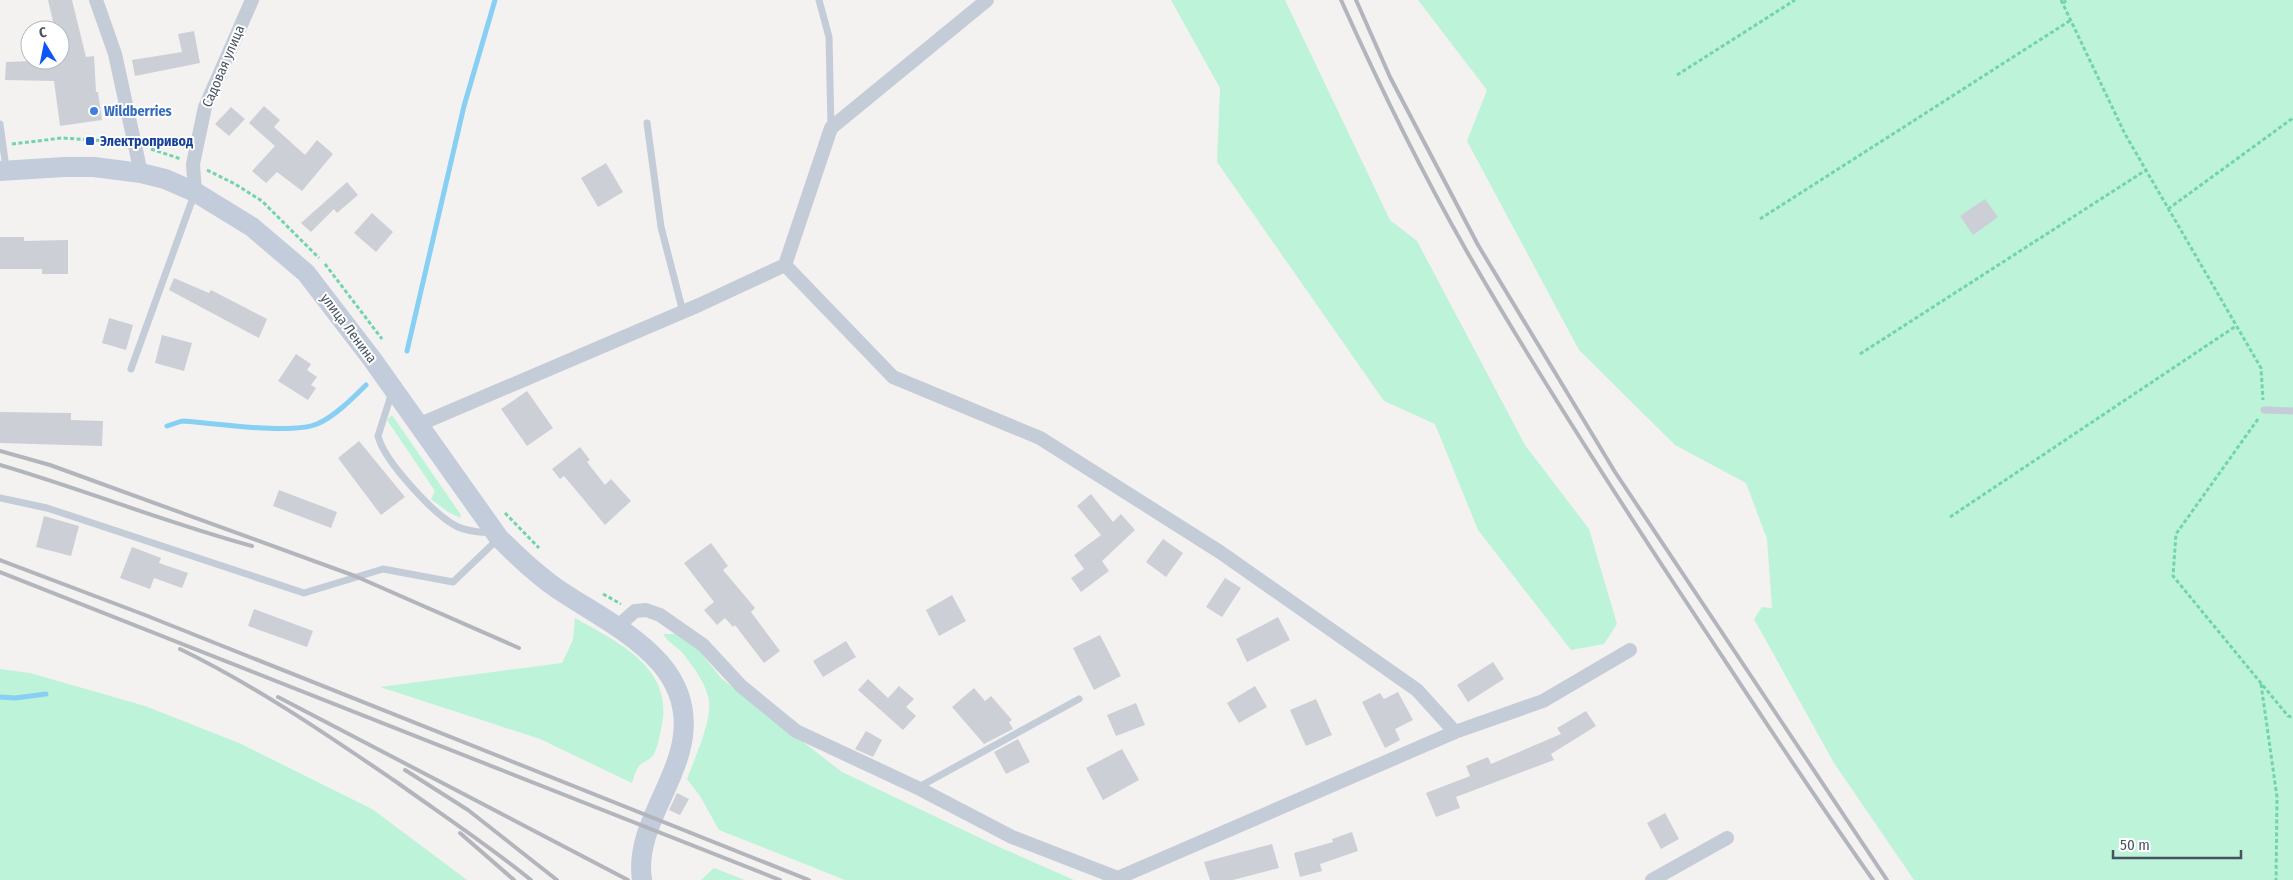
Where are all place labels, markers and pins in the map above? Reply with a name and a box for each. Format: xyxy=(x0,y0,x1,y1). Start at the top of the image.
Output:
place label: Wildberries xyxy=(104,103,172,120)
marker: Wildberries xyxy=(88,105,100,117)
place label: Электропривод xyxy=(100,133,193,150)
marker: Электропривод xyxy=(84,135,96,147)

